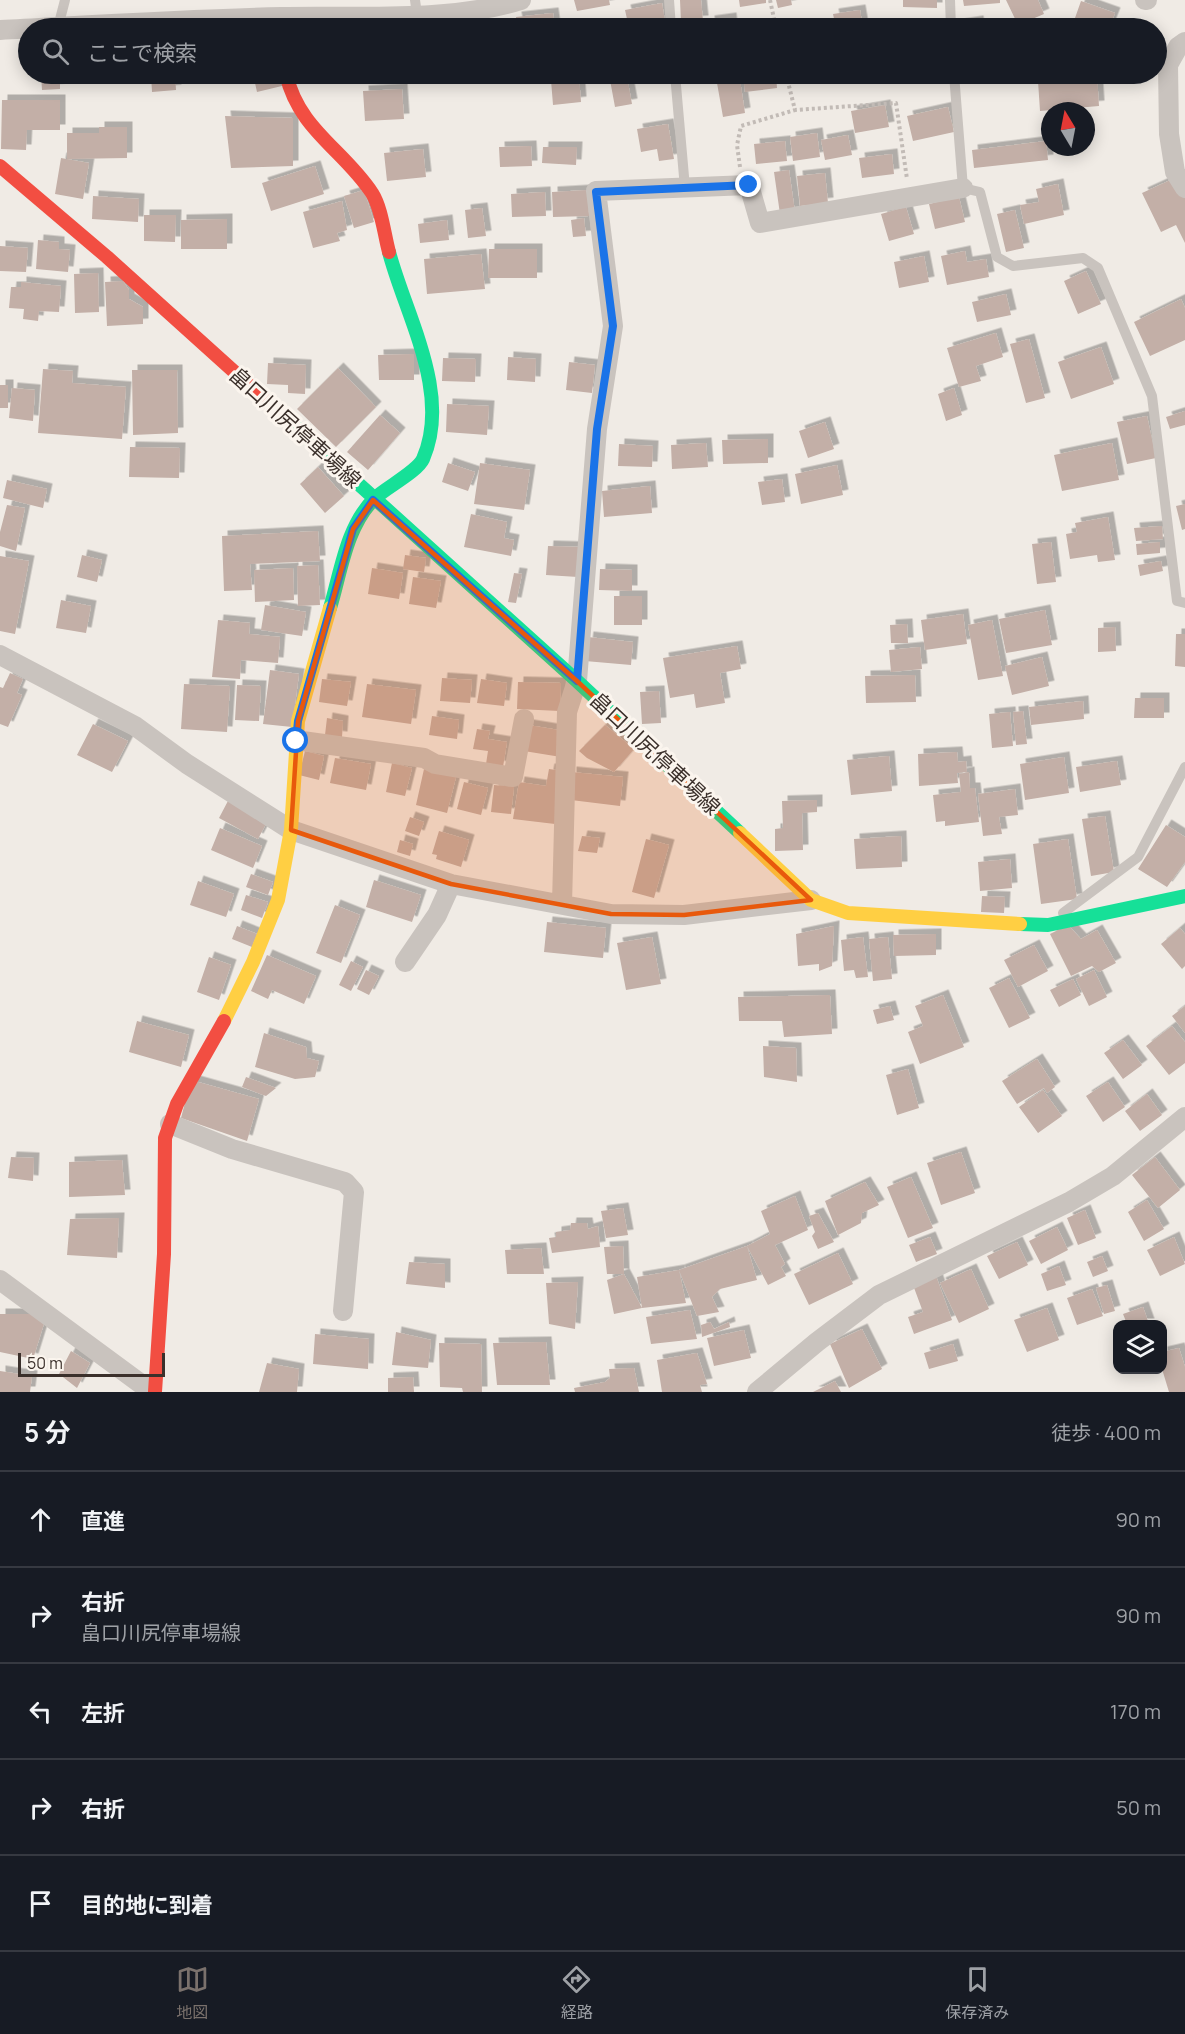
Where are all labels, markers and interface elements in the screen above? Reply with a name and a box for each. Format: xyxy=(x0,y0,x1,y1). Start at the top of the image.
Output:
search box xyxy=(18,18,1167,84)
icon: search xyxy=(39,35,72,68)
text: ここで検索 xyxy=(87,38,197,68)
north arrow xyxy=(1041,102,1095,156)
route end xyxy=(735,171,761,197)
street label: 畠口川尻停車場線 xyxy=(224,361,367,494)
street label: 畠口川尻停車場線 xyxy=(585,686,727,821)
route start xyxy=(282,727,308,753)
map controls xyxy=(1113,1320,1167,1374)
button: layers xyxy=(1113,1320,1167,1374)
scale bar xyxy=(18,1350,165,1378)
text: 50 m xyxy=(27,1352,63,1374)
text: 5 分 xyxy=(24,1414,70,1450)
text: 徒歩 · 400 m xyxy=(1051,1419,1161,1446)
icon: ahead xyxy=(24,1503,57,1536)
text: 直進 xyxy=(81,1506,125,1536)
text: 90 m xyxy=(1115,1506,1161,1533)
text: 右折 xyxy=(81,1587,125,1617)
icon: right xyxy=(24,1599,57,1632)
text: 90 m xyxy=(1115,1602,1161,1629)
text: 畠口川尻停車場線 xyxy=(81,1619,241,1646)
icon: left xyxy=(24,1695,57,1728)
text: 左折 xyxy=(81,1698,125,1728)
text: 170 m xyxy=(1110,1698,1161,1725)
icon: right xyxy=(24,1791,57,1824)
text: 右折 xyxy=(81,1794,125,1824)
text: 50 m xyxy=(1116,1794,1161,1821)
icon: arrive xyxy=(24,1887,57,1920)
text: 目的地に到着 xyxy=(81,1890,213,1920)
tab: 地図 xyxy=(176,1963,209,2023)
tab: 経路 xyxy=(560,1963,593,2023)
tab: 保存済み xyxy=(945,1963,1009,2023)

